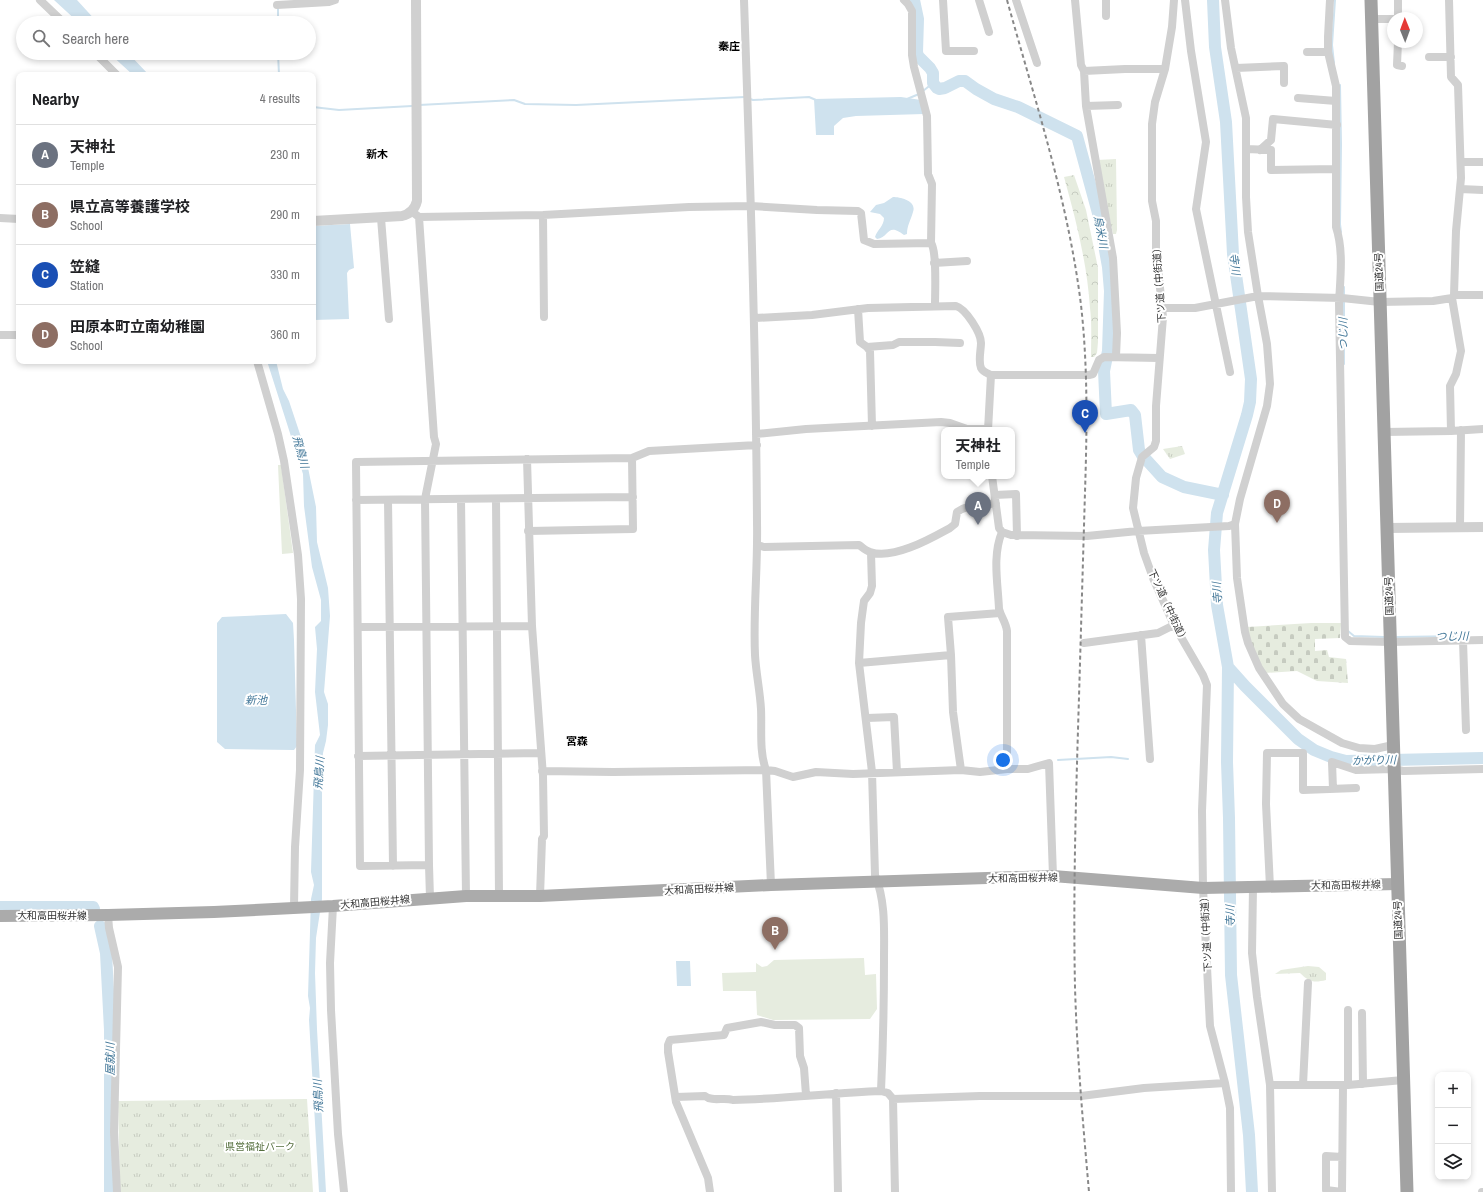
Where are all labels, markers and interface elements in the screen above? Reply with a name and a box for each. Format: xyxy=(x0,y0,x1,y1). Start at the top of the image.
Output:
north arrow xyxy=(1387,12,1423,48)
search box xyxy=(16,16,316,60)
icon: search xyxy=(30,27,52,49)
text: Search here xyxy=(62,28,129,49)
district label: 秦庄 xyxy=(718,39,740,53)
text: Nearby xyxy=(32,87,79,110)
text: 4 results xyxy=(260,90,300,107)
text: 天神社 xyxy=(70,136,115,157)
text: A xyxy=(41,146,49,163)
text: 230 m xyxy=(270,146,300,163)
district label: 新木 xyxy=(366,147,388,161)
text: Temple xyxy=(70,157,104,174)
text: 県立高等養護学校 xyxy=(70,196,190,217)
text: B xyxy=(41,206,49,223)
text: 290 m xyxy=(270,206,300,223)
water label: 烏米川 xyxy=(1091,214,1111,251)
text: School xyxy=(70,217,103,234)
street label: 下ツ道（中街道） xyxy=(1150,243,1168,323)
water label: 寺川 xyxy=(1227,252,1243,277)
street label: 国道24号 xyxy=(1372,252,1386,292)
text: 笠縫 xyxy=(70,256,100,277)
text: C xyxy=(41,266,49,283)
text: 330 m xyxy=(270,266,300,283)
text: Station xyxy=(70,277,104,294)
text: 田原本町立南幼稚園 xyxy=(70,316,205,337)
water label: つじ川 xyxy=(1336,316,1350,351)
text: D xyxy=(41,326,49,343)
text: 360 m xyxy=(270,326,300,343)
text: School xyxy=(70,337,103,354)
pin: C xyxy=(1072,400,1098,433)
popup xyxy=(941,427,1015,479)
water label: 飛鳥川 xyxy=(290,434,312,471)
text: 天神社 xyxy=(955,435,1001,456)
text: Temple xyxy=(955,456,990,473)
pin: D xyxy=(1264,490,1290,523)
pin: A xyxy=(965,492,991,525)
street label: 下ツ道（中街道） xyxy=(1145,567,1191,645)
street label: 国道24号 xyxy=(1382,576,1396,616)
water label: 寺川 xyxy=(1209,581,1225,604)
water label: つじ川 xyxy=(1436,629,1469,643)
water label: 新池 xyxy=(245,693,268,707)
district label: 宮森 xyxy=(566,734,588,748)
your location xyxy=(993,750,1013,770)
water label: かがり川 xyxy=(1352,753,1397,767)
water label: 飛鳥川 xyxy=(311,755,327,790)
street label: 大和高田桜井線 xyxy=(988,871,1058,885)
street label: 大和高田桜井線 xyxy=(1311,878,1381,892)
street label: 大和高田桜井線 xyxy=(664,881,734,897)
street label: 大和高田桜井線 xyxy=(340,892,410,912)
street label: 下ツ道（中街道） xyxy=(1197,892,1215,972)
street label: 国道24号 xyxy=(1391,900,1405,940)
water label: 寺川 xyxy=(1223,904,1237,927)
street label: 大和高田桜井線 xyxy=(17,909,87,922)
pin: B xyxy=(762,917,788,950)
water label: 屋就川 xyxy=(103,1042,117,1076)
map controls xyxy=(1435,1072,1471,1180)
button: + xyxy=(1435,1072,1471,1108)
water label: 飛鳥川 xyxy=(310,1078,326,1113)
button: − xyxy=(1435,1108,1471,1144)
park label: 県営福祉パーク xyxy=(225,1140,295,1153)
button: layers xyxy=(1435,1144,1471,1180)

